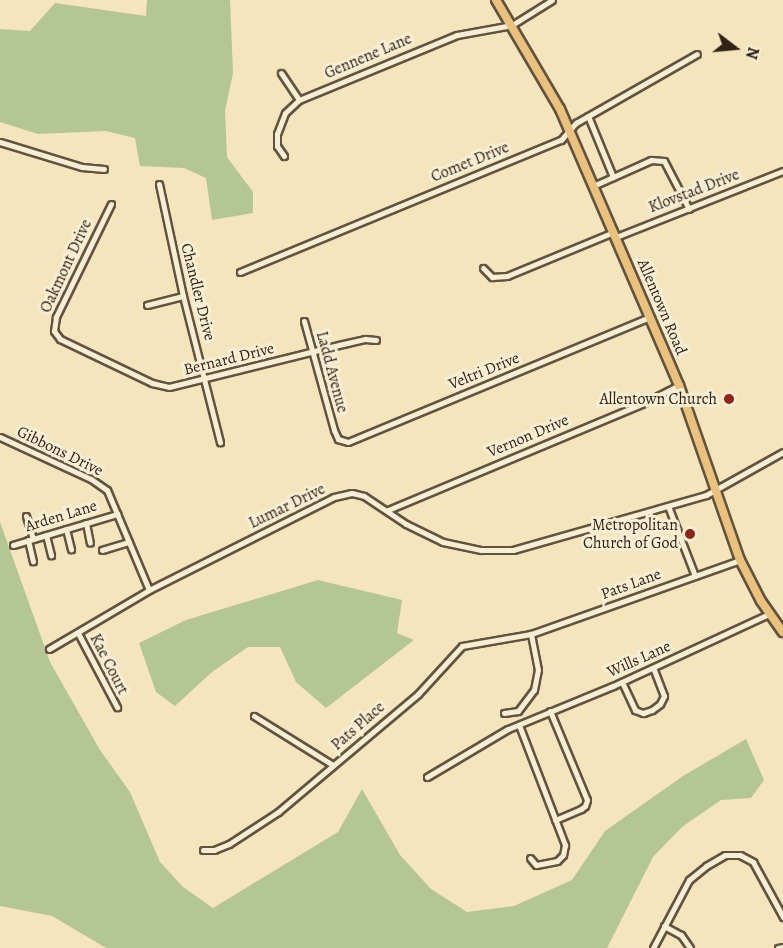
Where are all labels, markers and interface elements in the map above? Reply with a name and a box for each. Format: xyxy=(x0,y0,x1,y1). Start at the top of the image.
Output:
north arrow xyxy=(705,18,765,78)
street label: Gennene Lane xyxy=(322,29,414,83)
text: N xyxy=(740,44,764,62)
street label: Comet Drive xyxy=(428,138,512,186)
street label: Klovstad Drive xyxy=(646,165,742,217)
street label: Oakmont Drive xyxy=(36,216,96,316)
street label: Chandler Drive xyxy=(177,241,219,343)
street label: Allentown Road xyxy=(633,256,691,358)
street label: Ladd Avenue xyxy=(312,329,352,415)
street label: Bernard Drive xyxy=(182,338,276,380)
street label: Veltri Drive xyxy=(446,348,522,394)
place label: Allentown Church xyxy=(600,389,717,409)
marker: Allentown Church xyxy=(722,392,736,406)
street label: Vernon Drive xyxy=(484,410,572,462)
street label: Gibbons Drive xyxy=(14,422,106,480)
street label: Lumar Drive xyxy=(246,479,328,533)
street label: Arden Lane xyxy=(23,496,99,536)
place label: Metropolitan Church of God xyxy=(583,515,678,553)
marker: Metropolitan Church of God xyxy=(683,527,697,541)
street label: Pats Lane xyxy=(598,564,664,604)
street label: Kae Court xyxy=(86,631,132,697)
street label: Wills Lane xyxy=(604,636,674,682)
street label: Pats Place xyxy=(327,698,389,754)

